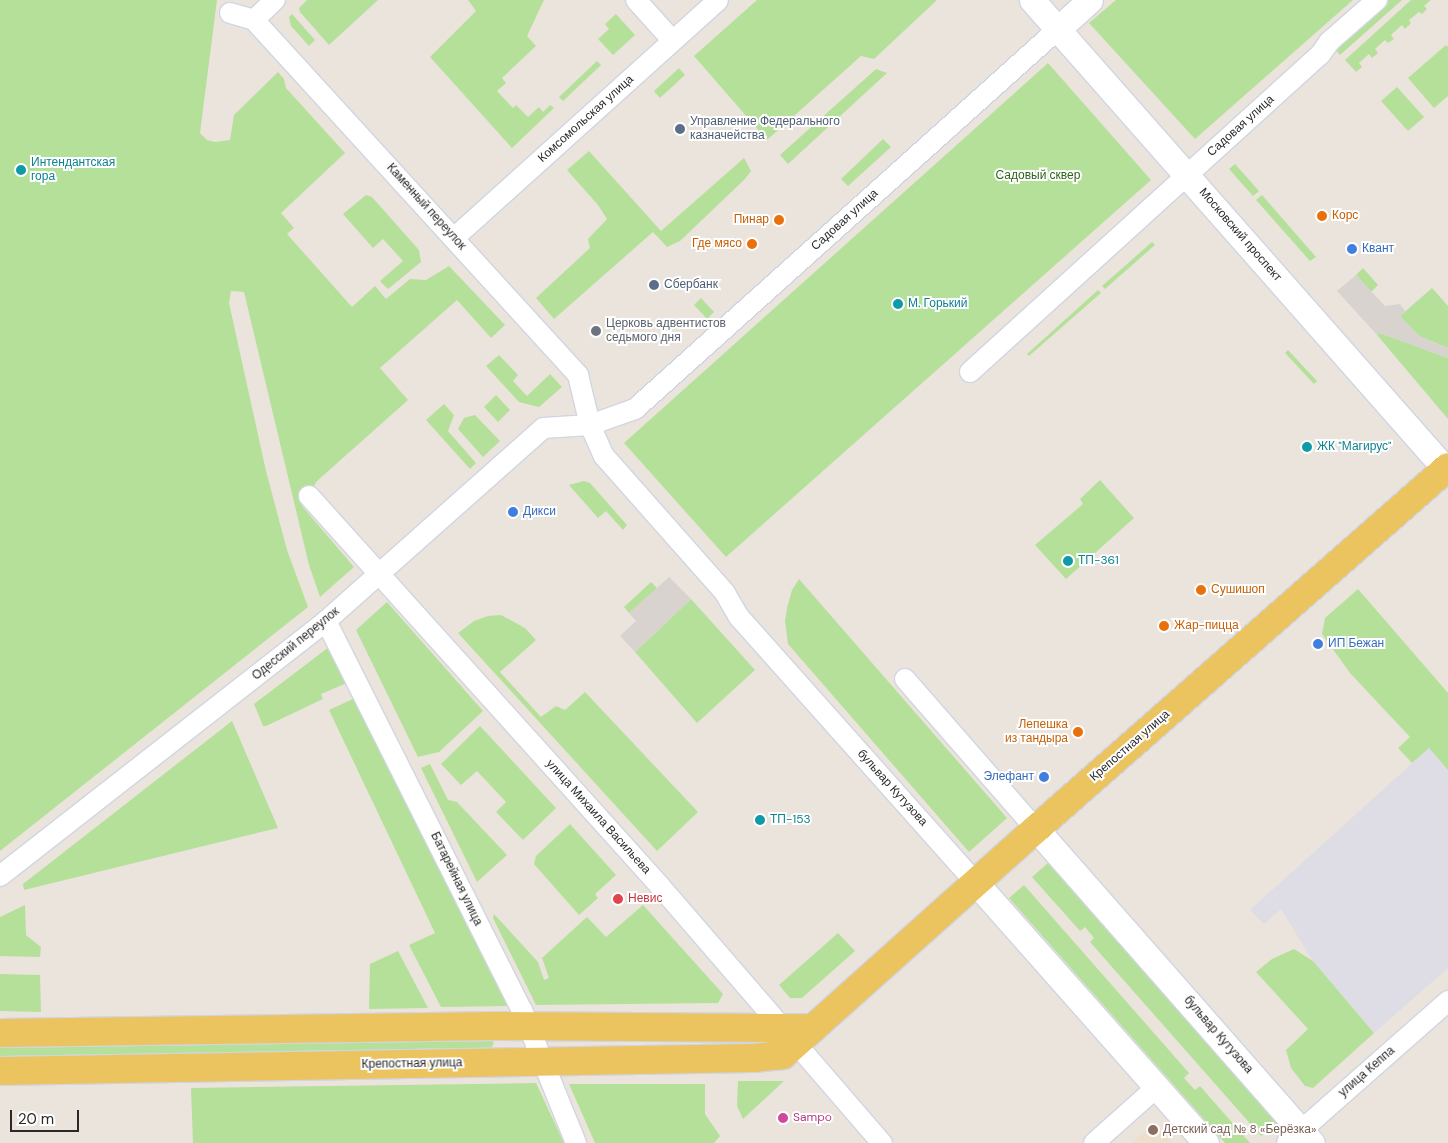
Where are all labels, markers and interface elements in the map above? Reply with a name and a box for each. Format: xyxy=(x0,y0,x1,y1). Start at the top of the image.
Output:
street label: Комсомольская улица xyxy=(535,72,637,166)
street label: Садовая улица xyxy=(1205,92,1277,160)
place label: Управление Федерального казначейства xyxy=(690,115,840,143)
marker: Управление Федерального казначейства xyxy=(674,123,686,135)
place label: Интендантская гора xyxy=(31,156,115,184)
street label: Каменный переулок xyxy=(383,161,469,253)
marker: Интендантская гора xyxy=(15,164,27,176)
park label: Садовый сквер xyxy=(996,169,1080,183)
street label: Московский проспект xyxy=(1196,185,1284,285)
street label: Садовая улица xyxy=(809,186,881,254)
place label: Корс xyxy=(1332,209,1358,223)
marker: Корс xyxy=(1316,210,1328,222)
place label: Пинар xyxy=(734,213,769,227)
marker: Пинар xyxy=(773,214,785,226)
place label: Где мясо xyxy=(692,237,742,251)
marker: Где мясо xyxy=(746,238,758,250)
place label: Квант xyxy=(1362,242,1394,256)
marker: Квант xyxy=(1346,243,1358,255)
place label: Сбербанк xyxy=(664,278,718,292)
marker: Сбербанк xyxy=(648,279,660,291)
place label: М. Горький xyxy=(908,297,968,311)
marker: М. Горький xyxy=(892,298,904,310)
place label: Церковь адвентистов седьмого дня xyxy=(606,317,726,345)
marker: Церковь адвентистов седьмого дня xyxy=(590,325,602,337)
place label: ЖК "Магирус" xyxy=(1317,440,1392,454)
marker: ЖК "Магирус" xyxy=(1301,441,1313,453)
place label: Дикси xyxy=(523,505,556,519)
marker: Дикси xyxy=(507,506,519,518)
place label: ТП-361 xyxy=(1078,554,1119,568)
marker: ТП-361 xyxy=(1062,555,1074,567)
place label: Сушишоп xyxy=(1211,583,1265,597)
marker: Сушишоп xyxy=(1195,584,1207,596)
street label: Одесский переулок xyxy=(250,604,342,684)
place label: Жар-пицца xyxy=(1174,619,1239,633)
marker: Жар-пицца xyxy=(1158,620,1170,632)
place label: ИП Бежан xyxy=(1328,637,1384,651)
marker: ИП Бежан xyxy=(1312,638,1324,650)
street label: Крепостная улица xyxy=(1087,707,1173,785)
place label: Лепешка из тандыра xyxy=(1005,718,1068,746)
marker: Лепешка из тандыра xyxy=(1072,726,1084,738)
street label: бульвар Кутузова xyxy=(854,747,930,829)
street label: улица Михаила Васильева xyxy=(543,757,653,877)
place label: Элефант xyxy=(983,770,1034,784)
marker: Элефант xyxy=(1038,771,1050,783)
place label: ТП-153 xyxy=(770,813,811,827)
marker: ТП-153 xyxy=(754,814,766,826)
street label: Батарейная улица xyxy=(427,830,485,928)
place label: Невис xyxy=(628,892,662,906)
marker: Невис xyxy=(612,893,624,905)
street label: бульвар Кутузова xyxy=(1180,993,1256,1077)
street label: улица Кеппа xyxy=(1336,1044,1398,1100)
street label: Крепостная улица xyxy=(361,1056,463,1072)
scale bar xyxy=(12,1100,81,1132)
text: 20 m xyxy=(18,1109,54,1129)
place label: Sampo xyxy=(793,1111,832,1125)
marker: Sampo xyxy=(777,1112,789,1124)
place label: Детский сад № 8 «Берёзка» xyxy=(1163,1123,1316,1137)
marker: Детский сад № 8 «Берёзка» xyxy=(1147,1124,1159,1136)

